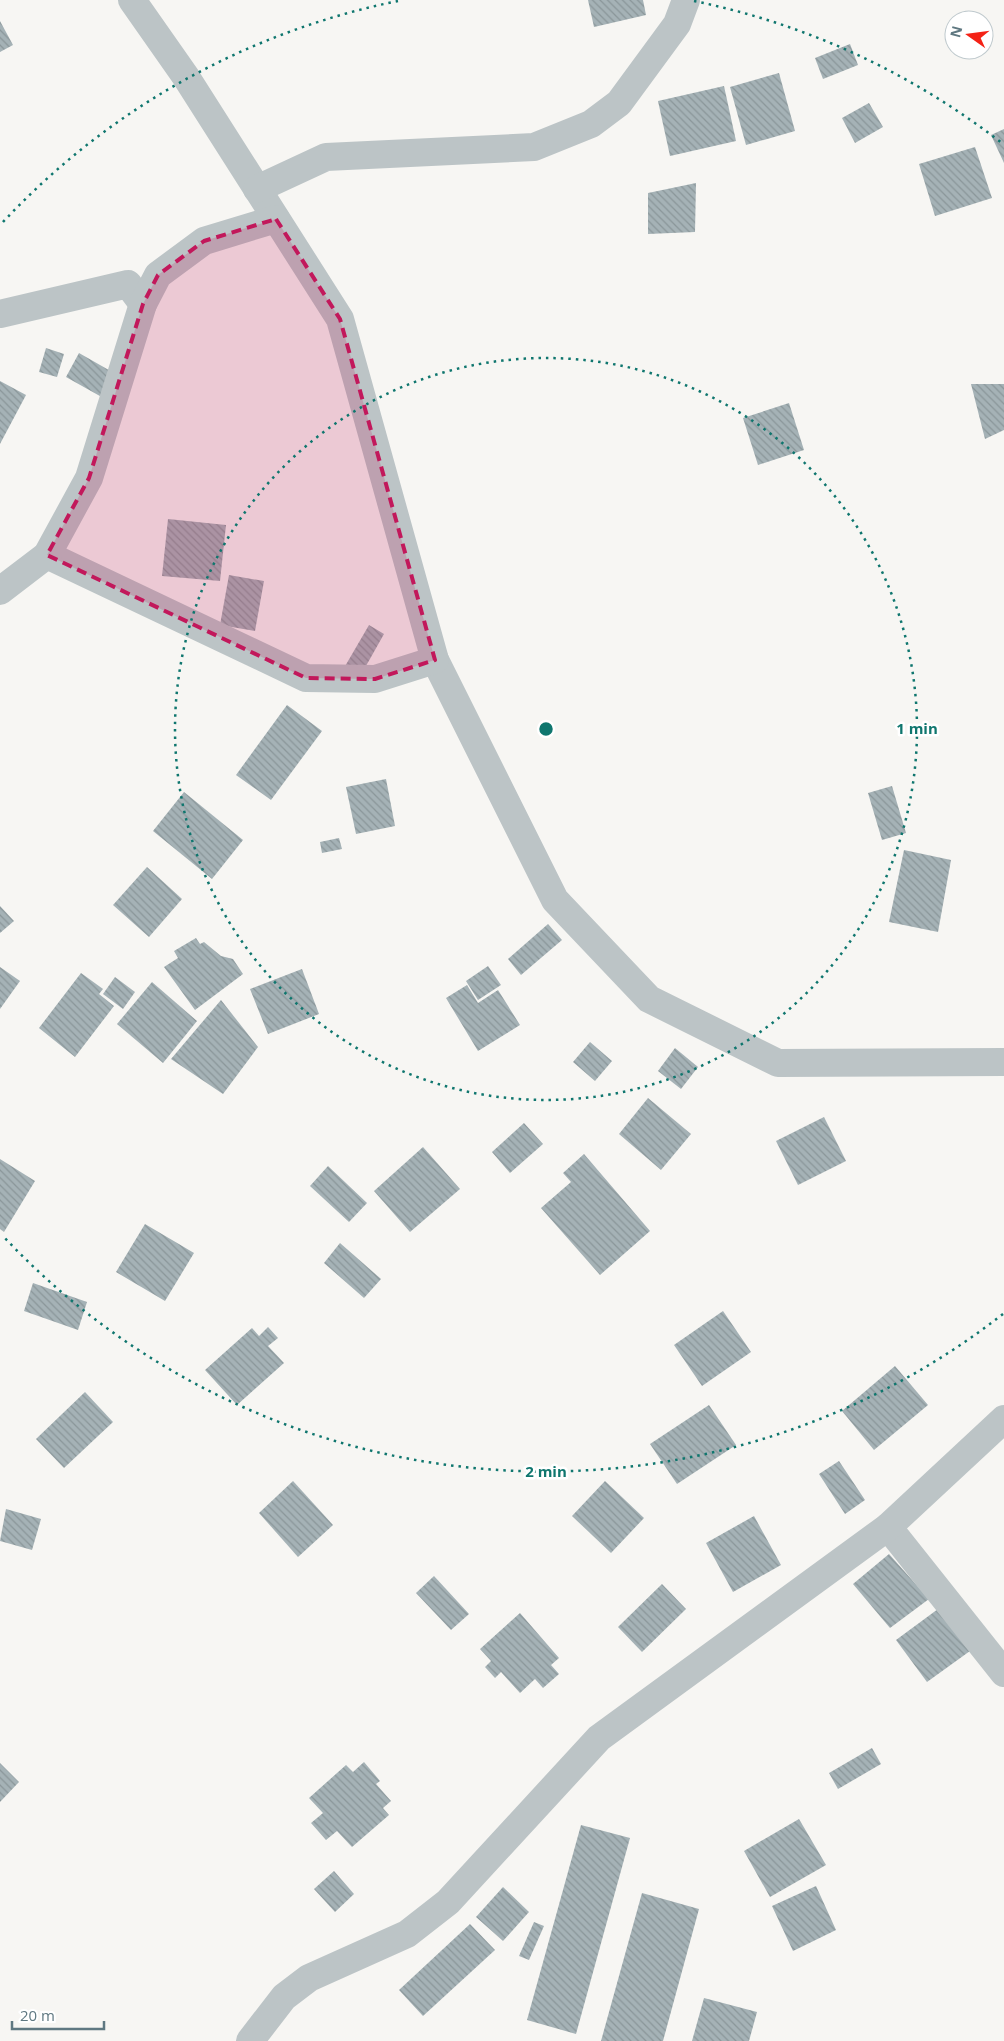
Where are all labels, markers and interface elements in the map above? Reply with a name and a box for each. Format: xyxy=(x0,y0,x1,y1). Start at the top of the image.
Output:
north arrow xyxy=(944,10,994,60)
text: N xyxy=(945,24,966,40)
text: 1 min xyxy=(896,718,938,738)
centre of rings xyxy=(537,720,555,738)
text: 2 min xyxy=(525,1461,567,1481)
scale bar xyxy=(12,1998,105,2030)
text: 20 m xyxy=(20,2005,55,2025)

